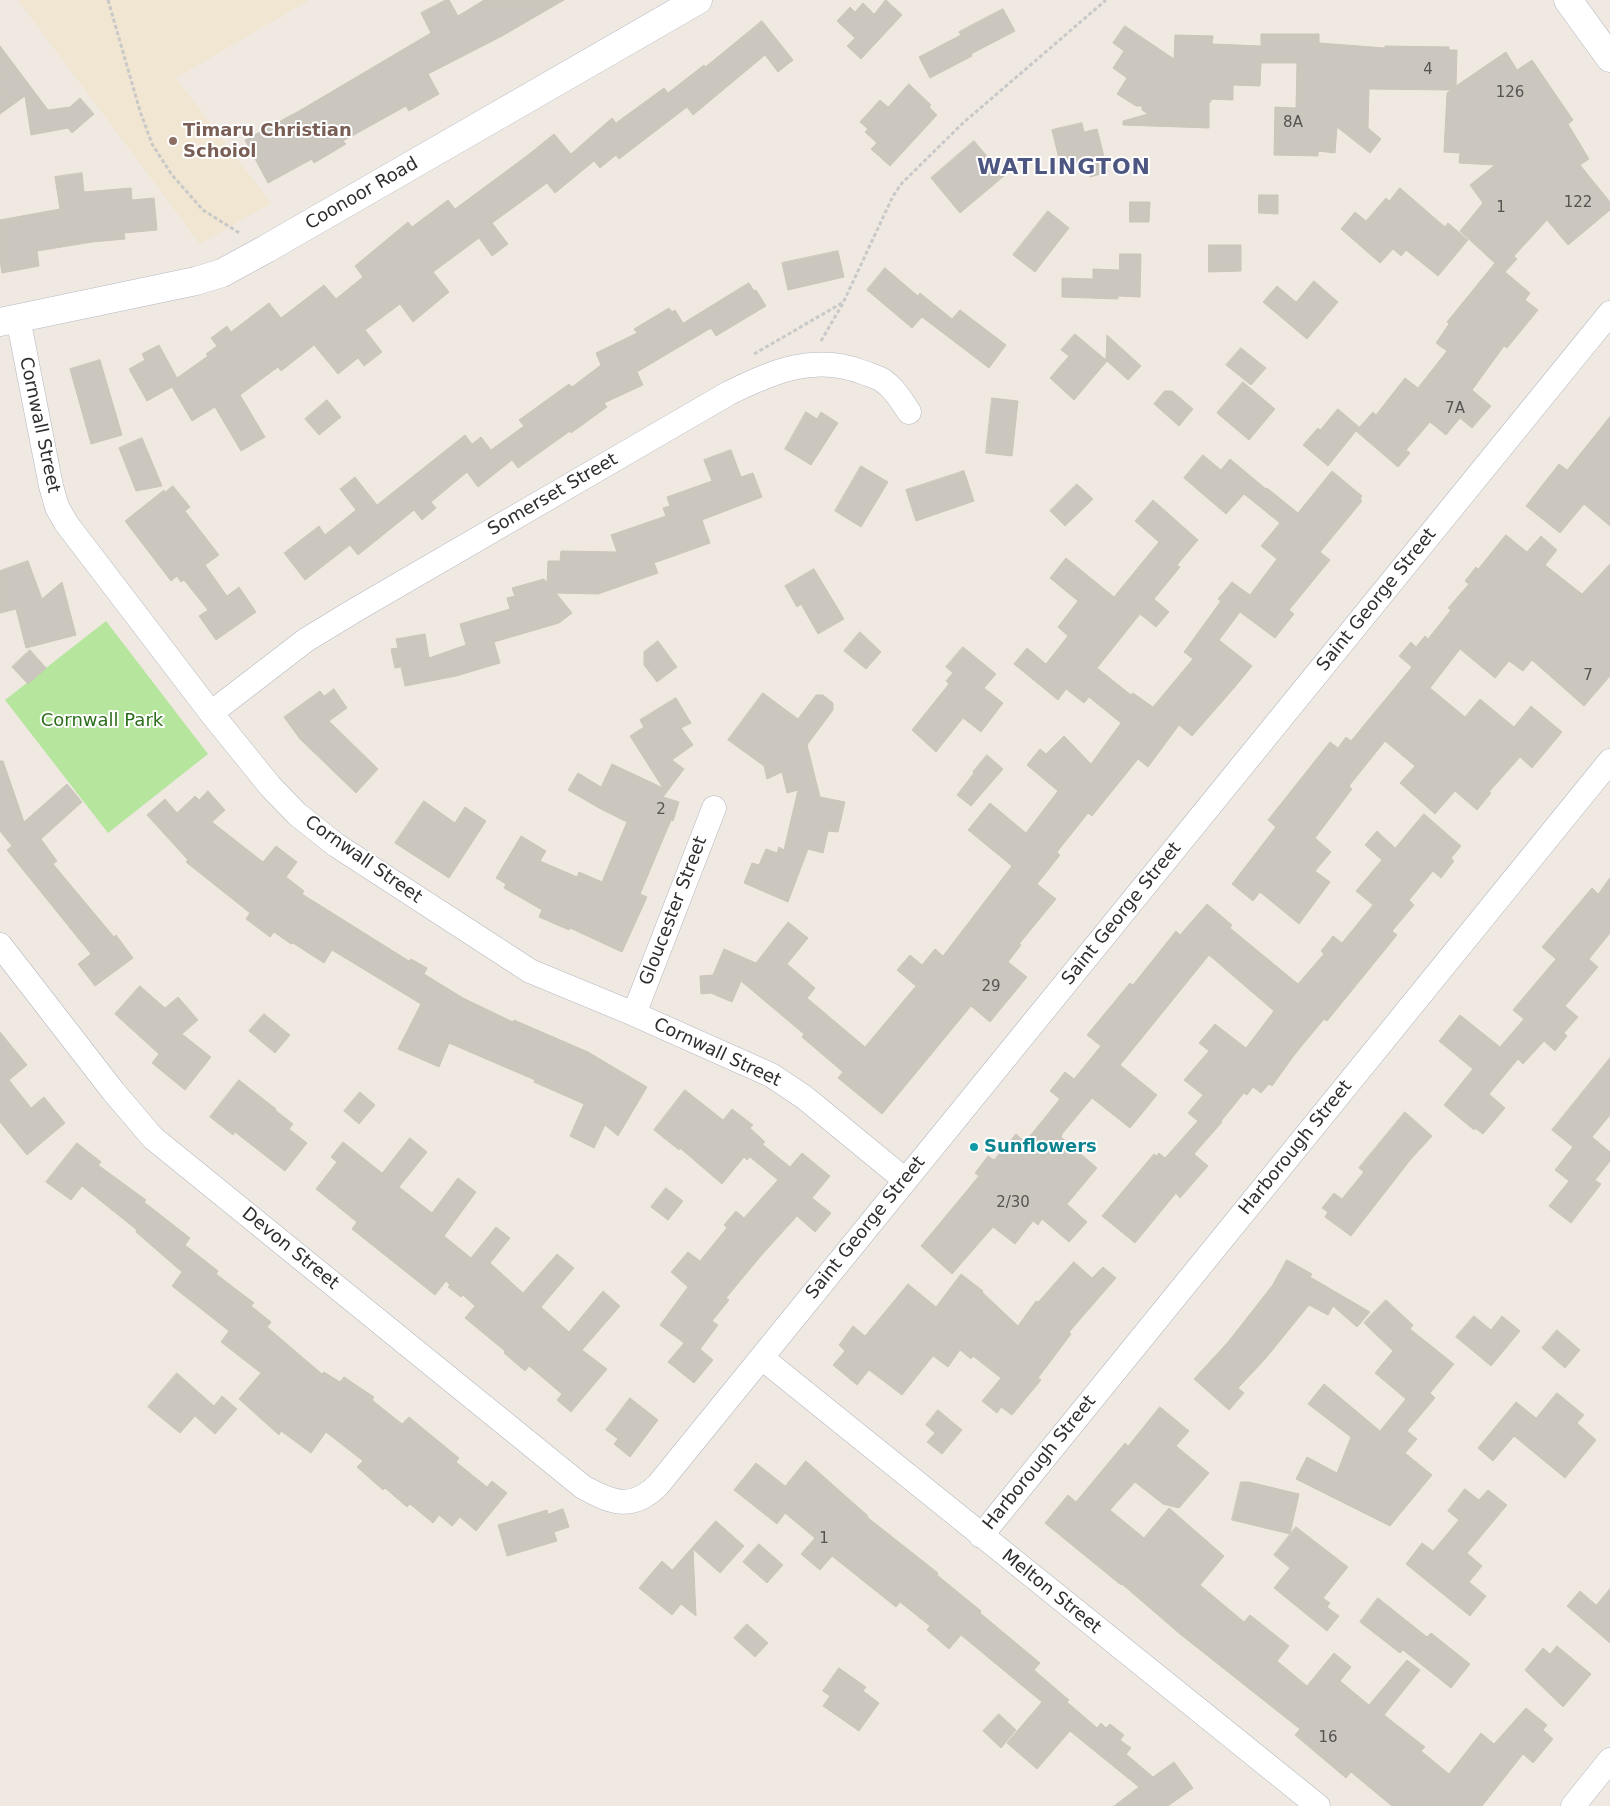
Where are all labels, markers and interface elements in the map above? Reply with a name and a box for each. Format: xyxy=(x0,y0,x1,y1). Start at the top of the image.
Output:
house number: 4 xyxy=(1423,61,1433,79)
house number: 126 xyxy=(1496,84,1524,102)
house number: 8A xyxy=(1283,114,1303,132)
place label: Timaru Christian Schoiol xyxy=(183,120,352,162)
marker: Timaru Christian Schoiol xyxy=(167,135,179,147)
street label: Coonoor Road xyxy=(302,153,422,235)
district label: WATLINGTON xyxy=(976,155,1152,181)
house number: 122 xyxy=(1564,194,1592,212)
house number: 1 xyxy=(1496,199,1506,217)
street label: Cornwall Street xyxy=(14,355,64,495)
house number: 7A xyxy=(1445,400,1465,418)
street label: Somerset Street xyxy=(484,449,622,541)
street label: Saint George Street xyxy=(1313,524,1441,676)
house number: 7 xyxy=(1583,667,1593,685)
park label: Cornwall Park xyxy=(41,710,163,732)
house number: 2 xyxy=(656,801,666,819)
street label: Cornwall Street xyxy=(300,812,426,908)
street label: Gloucester Street xyxy=(636,834,712,988)
street label: Saint George Street xyxy=(1058,838,1186,990)
house number: 29 xyxy=(981,978,1001,996)
street label: Cornwall Street xyxy=(650,1014,784,1092)
street label: Harborough Street xyxy=(1235,1076,1357,1220)
place label: Sunflowers xyxy=(984,1136,1097,1158)
marker: Sunflowers xyxy=(968,1141,980,1153)
street label: Saint George Street xyxy=(802,1152,930,1304)
house number: 2/30 xyxy=(996,1194,1030,1212)
street label: Devon Street xyxy=(237,1203,343,1295)
street label: Harborough Street xyxy=(979,1391,1101,1535)
house number: 1 xyxy=(819,1530,829,1548)
street label: Melton Street xyxy=(997,1545,1105,1639)
house number: 16 xyxy=(1318,1729,1338,1747)

